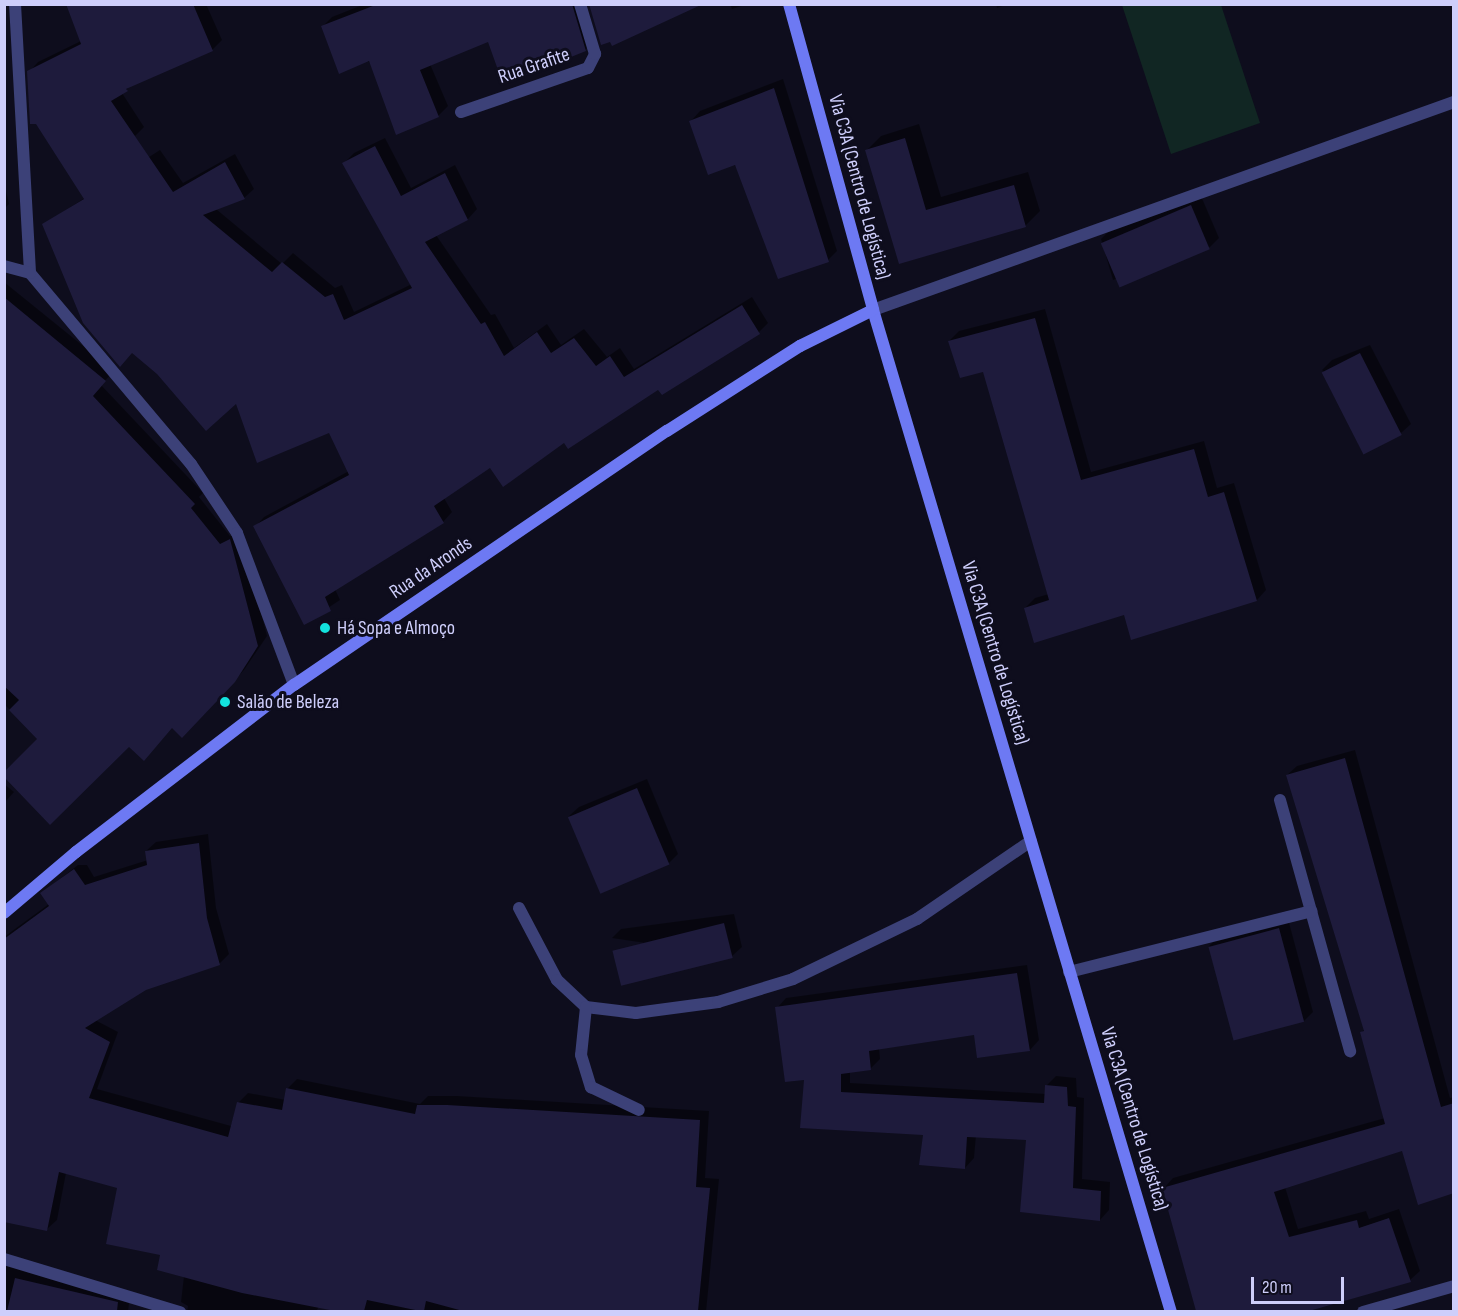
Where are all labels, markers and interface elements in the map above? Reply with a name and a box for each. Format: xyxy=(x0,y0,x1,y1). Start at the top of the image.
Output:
street label: Rua Grafite xyxy=(495,43,573,89)
street label: Via C3A (Centro de Logística) xyxy=(823,92,895,282)
street label: Rua da Aronds xyxy=(385,532,477,604)
street label: Via C3A (Centro de Logística) xyxy=(956,558,1034,748)
place label: Há Sopa e Almoço xyxy=(337,616,455,640)
marker: Há Sopa e Almoço xyxy=(318,621,332,635)
place label: Salão de Beleza xyxy=(237,690,339,714)
marker: Salão de Beleza xyxy=(218,695,232,709)
street label: Via C3A (Centro de Logística) xyxy=(1095,1024,1173,1214)
scale bar xyxy=(1254,1265,1347,1303)
text: 20 m xyxy=(1262,1277,1292,1298)

